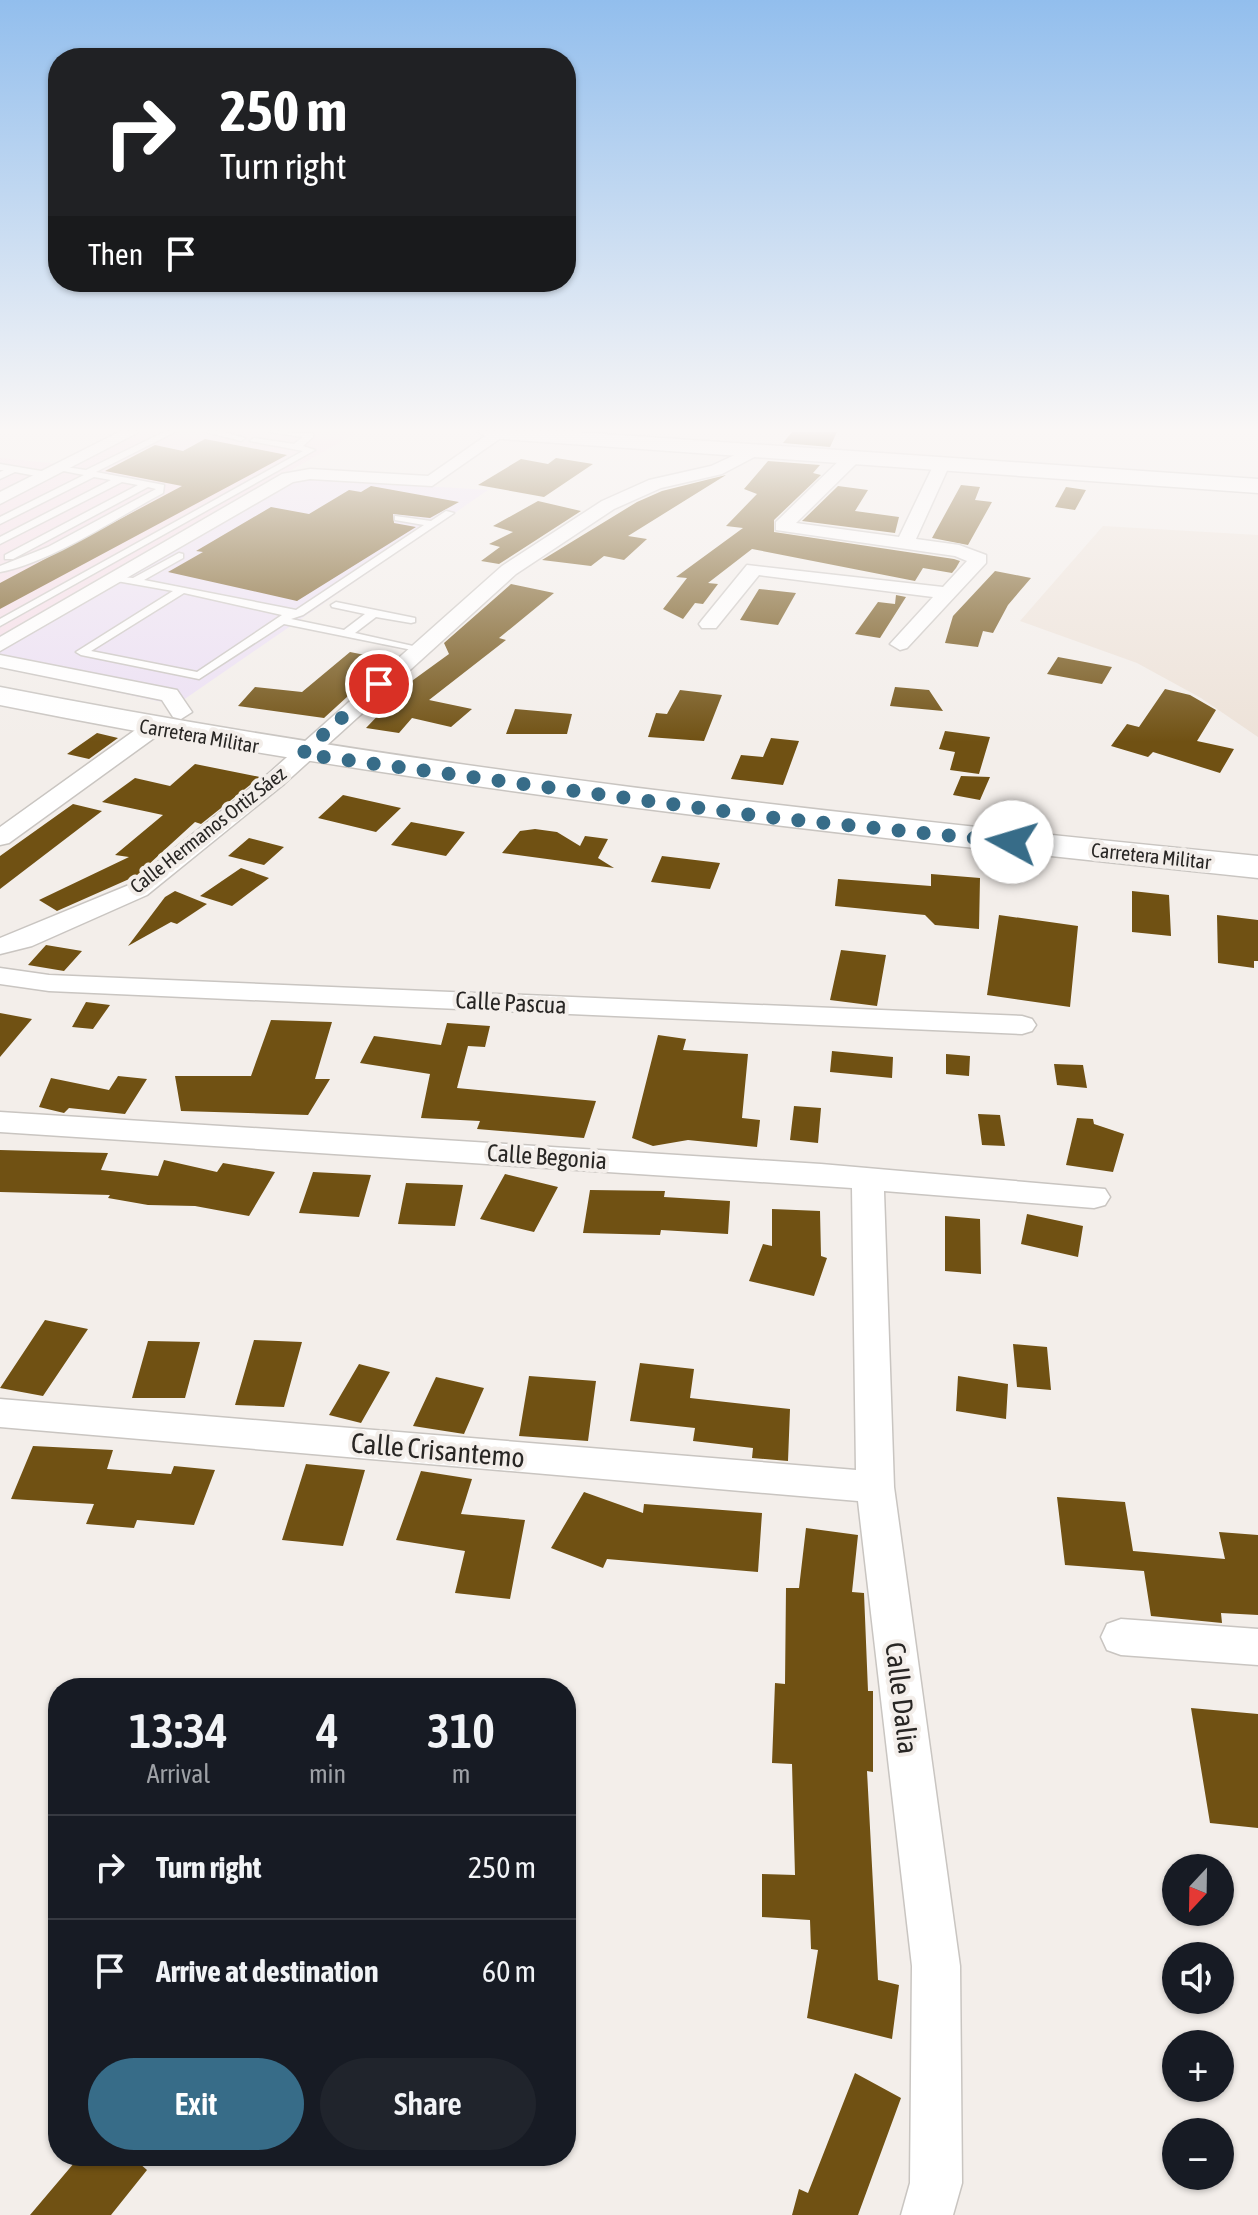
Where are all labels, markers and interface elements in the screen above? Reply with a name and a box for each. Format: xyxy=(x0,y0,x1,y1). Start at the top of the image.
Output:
text: 250 m xyxy=(220,79,347,143)
icon: right xyxy=(88,80,192,184)
text: Turn right xyxy=(220,145,347,187)
icon: arrive xyxy=(159,232,203,276)
text: Then xyxy=(88,237,143,271)
pin xyxy=(345,650,413,718)
icon: arrive xyxy=(357,662,401,706)
street label: Carretera Militar xyxy=(138,714,261,757)
street label: Calle Hermanos Ortiz Sáez xyxy=(125,762,290,898)
position arrow xyxy=(970,800,1054,884)
street label: Carretera Militar xyxy=(1090,838,1213,873)
street label: Calle Pascua xyxy=(455,986,567,1019)
street label: Calle Begonia xyxy=(486,1139,608,1174)
street label: Calle Crisantemo xyxy=(350,1426,526,1474)
street label: Calle Dalia xyxy=(879,1640,925,1756)
text: 13:34 xyxy=(129,1703,228,1758)
text: 4 xyxy=(316,1703,339,1758)
text: 310 xyxy=(427,1703,495,1758)
text: Arrival xyxy=(147,1759,210,1789)
text: min xyxy=(309,1759,346,1789)
text: m xyxy=(452,1759,470,1789)
icon: right xyxy=(88,1845,132,1889)
text: Turn right xyxy=(156,1850,262,1884)
text: 250 m xyxy=(468,1850,536,1884)
north arrow xyxy=(1162,1854,1234,1926)
map controls xyxy=(1162,1854,1234,2190)
button: sound xyxy=(1162,1942,1234,2014)
icon: arrive xyxy=(88,1949,132,1993)
text: Arrive at destination xyxy=(156,1954,378,1988)
text: 60 m xyxy=(482,1954,536,1988)
button: + xyxy=(1162,2030,1234,2102)
button: Exit xyxy=(88,2058,304,2150)
button: Share xyxy=(320,2058,536,2150)
button: − xyxy=(1162,2118,1234,2190)

